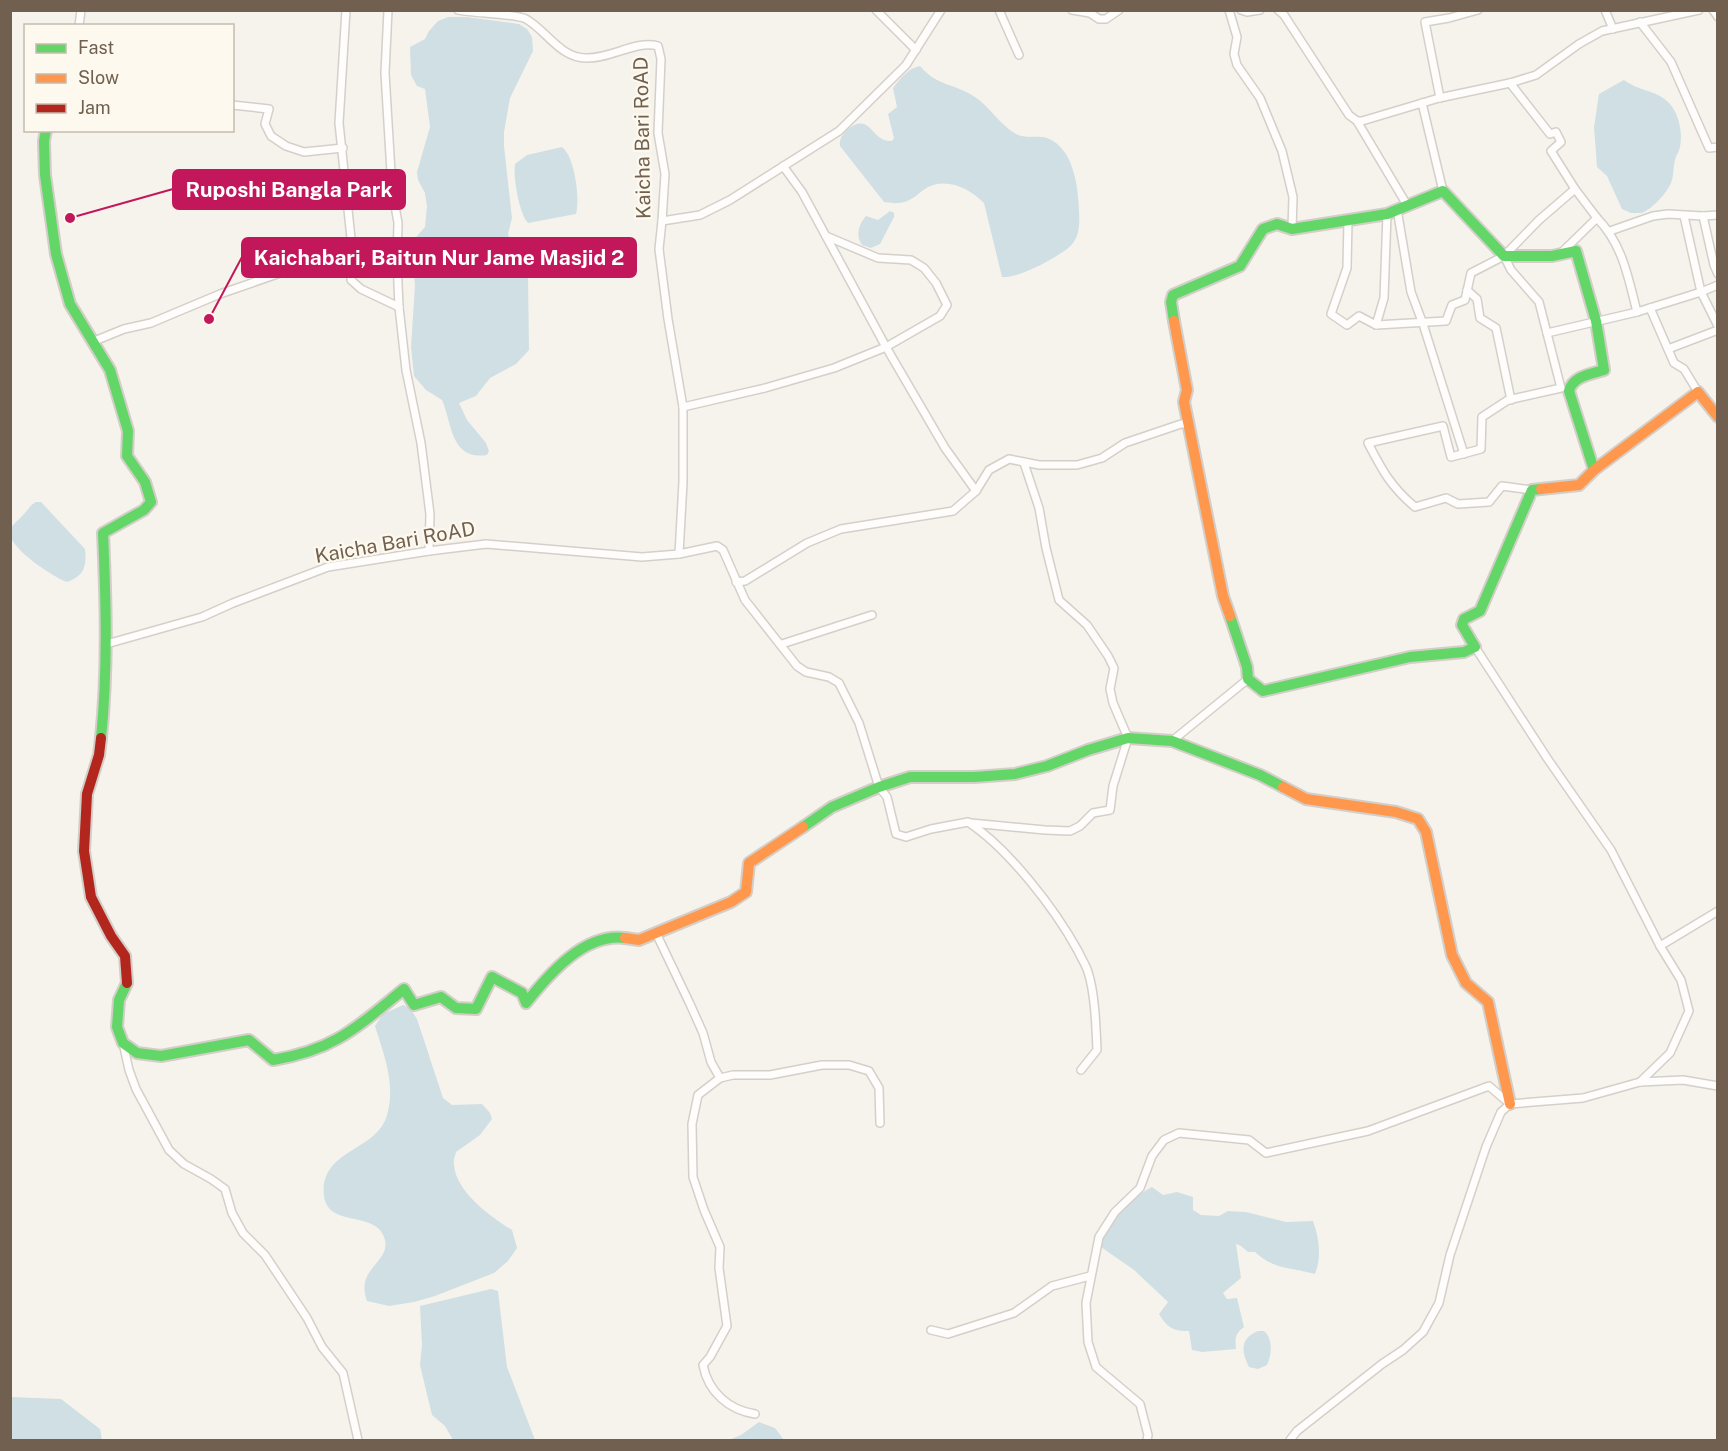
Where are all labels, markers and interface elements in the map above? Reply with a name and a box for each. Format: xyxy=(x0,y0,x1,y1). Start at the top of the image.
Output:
legend xyxy=(24,24,234,132)
text: Fast xyxy=(78,37,114,58)
street label: Kaicha Bari RoAD xyxy=(629,57,655,219)
text: Slow xyxy=(78,67,119,88)
text: Jam xyxy=(78,97,111,118)
callout: Ruposhi Bangla Park xyxy=(173,170,405,209)
text: Ruposhi Bangla Park xyxy=(185,177,393,202)
callout: Kaichabari, Baitun Nur Jame Masjid 2 xyxy=(242,238,636,277)
text: Kaichabari, Baitun Nur Jame Masjid 2 xyxy=(254,245,624,270)
street label: Kaicha Bari RoAD xyxy=(313,516,477,568)

